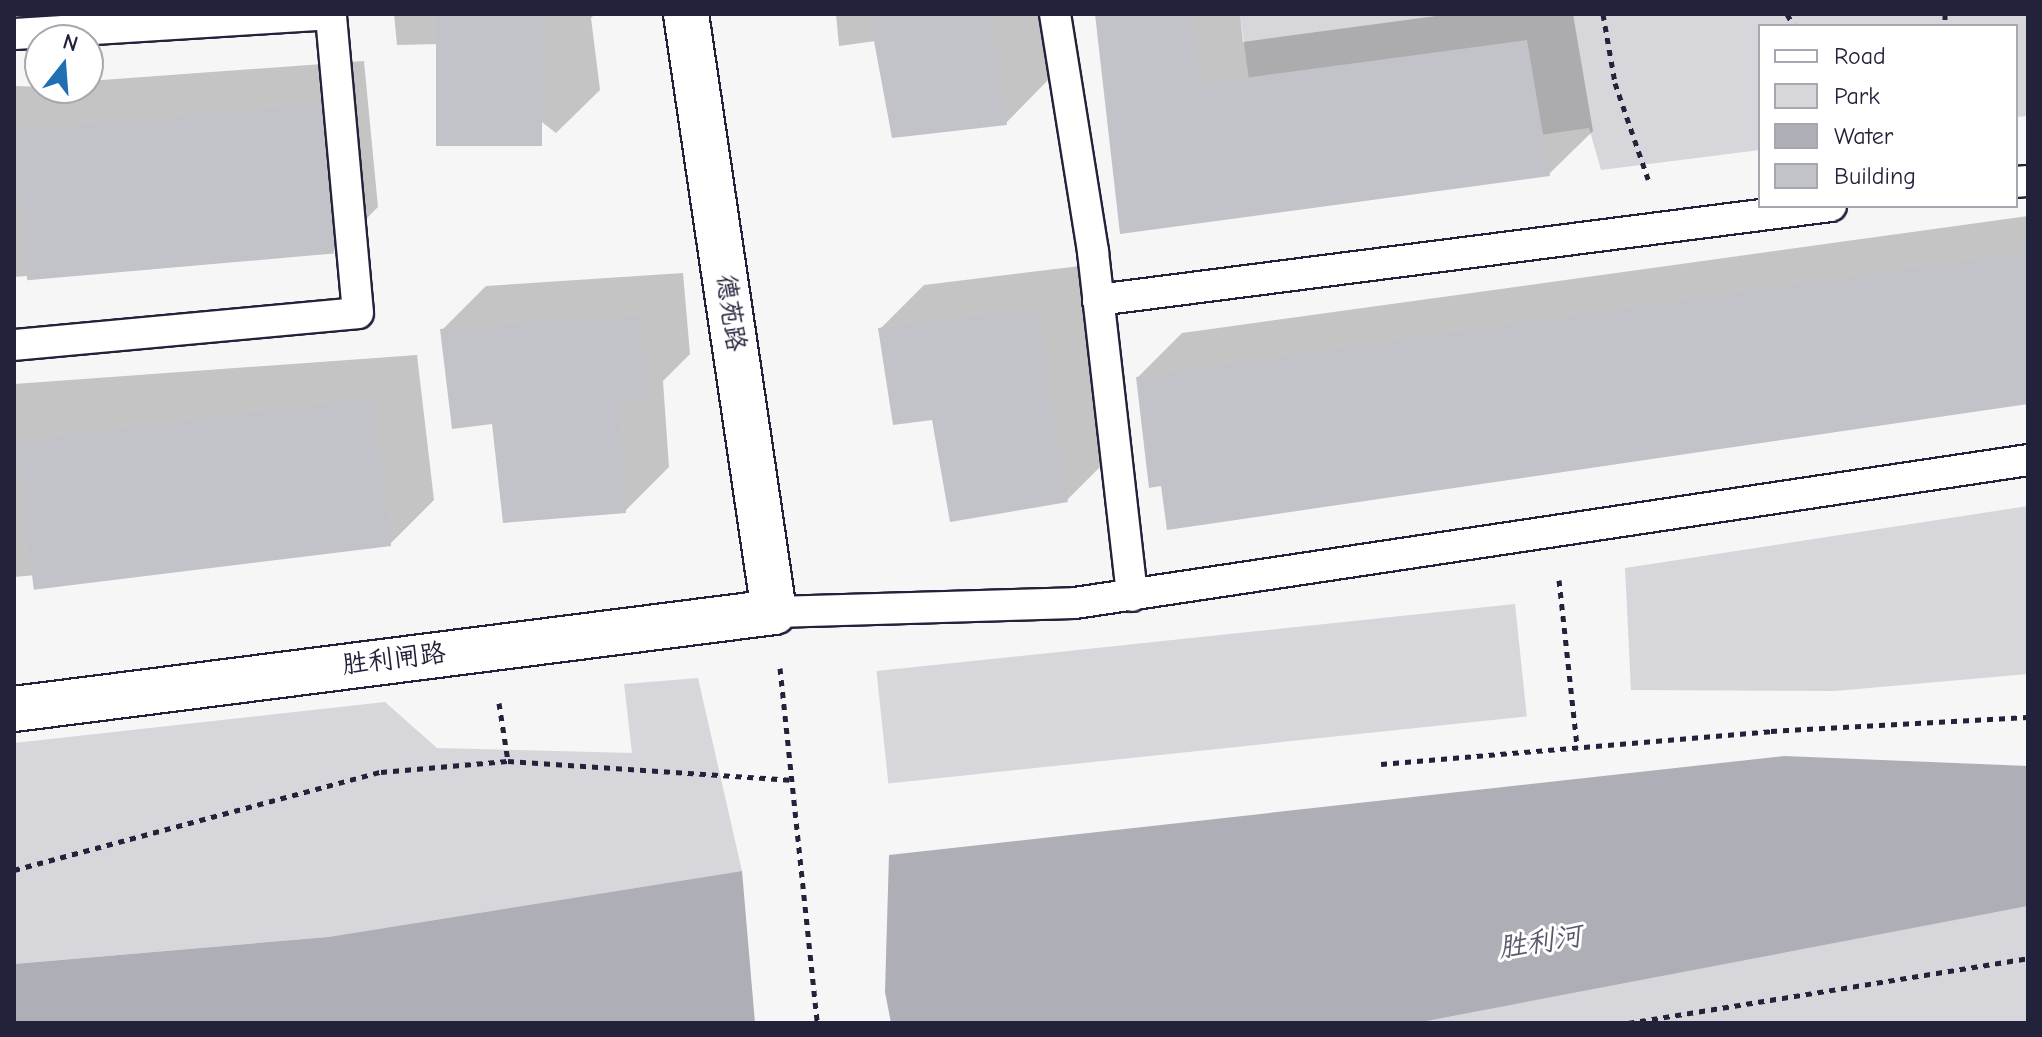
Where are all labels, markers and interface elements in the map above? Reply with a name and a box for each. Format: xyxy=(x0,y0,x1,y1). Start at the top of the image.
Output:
north arrow xyxy=(24,24,104,104)
legend xyxy=(1758,24,2018,208)
text: N xyxy=(60,28,81,57)
text: Road xyxy=(1834,42,1886,70)
text: Park xyxy=(1834,82,1880,110)
text: Water xyxy=(1834,122,1893,150)
text: Building xyxy=(1834,162,1916,190)
street label: 德苑路 xyxy=(709,272,751,354)
street label: 胜利闸路 xyxy=(340,638,448,682)
water label: 胜利河 xyxy=(1496,919,1584,965)

